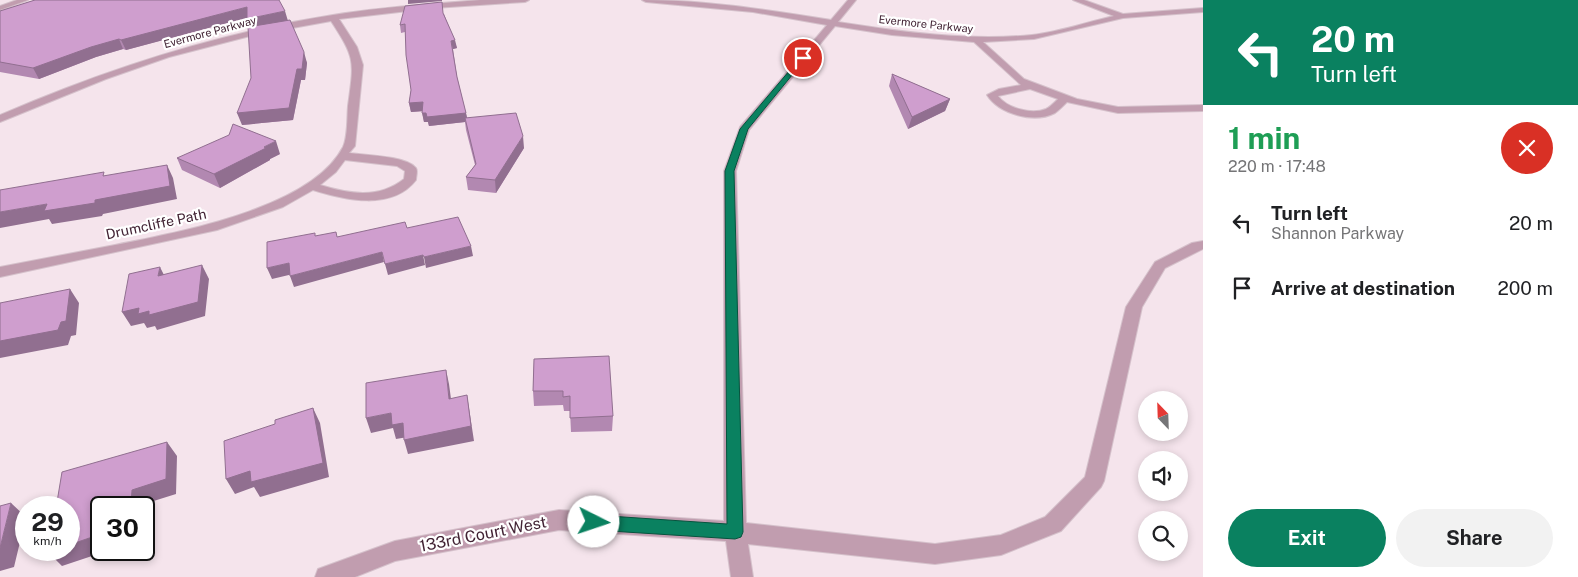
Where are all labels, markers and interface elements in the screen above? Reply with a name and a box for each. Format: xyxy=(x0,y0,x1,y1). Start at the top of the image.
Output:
street label: Evermore Parkway xyxy=(878,13,974,35)
street label: Evermore Parkway xyxy=(162,14,258,50)
text: 20 m xyxy=(1311,19,1395,60)
icon: left xyxy=(1228,20,1293,85)
pin xyxy=(782,37,824,79)
icon: arrive xyxy=(789,44,817,72)
text: Turn left xyxy=(1311,61,1397,87)
text: 1 min xyxy=(1228,120,1300,156)
button: close xyxy=(1501,122,1553,174)
text: 220 m · 17:48 xyxy=(1228,157,1326,176)
text: Turn left xyxy=(1271,202,1348,224)
street label: Drumcliffe Path xyxy=(104,206,208,242)
icon: left xyxy=(1228,209,1256,237)
text: 20 m xyxy=(1509,212,1553,234)
text: Shannon Parkway xyxy=(1271,224,1404,243)
icon: arrive xyxy=(1228,274,1256,302)
text: Arrive at destination xyxy=(1271,277,1455,299)
text: 200 m xyxy=(1497,277,1553,299)
north arrow xyxy=(1138,391,1188,441)
map controls xyxy=(1138,391,1188,561)
button: sound xyxy=(1138,451,1188,501)
position arrow xyxy=(567,495,619,547)
speed limit sign: 30 xyxy=(90,496,155,561)
text: 29 xyxy=(31,507,64,537)
button: Exit xyxy=(1228,509,1386,567)
button: Share xyxy=(1396,509,1553,567)
button: search xyxy=(1138,511,1188,561)
street label: 133rd Court West xyxy=(418,512,548,556)
text: km/h xyxy=(33,534,62,548)

